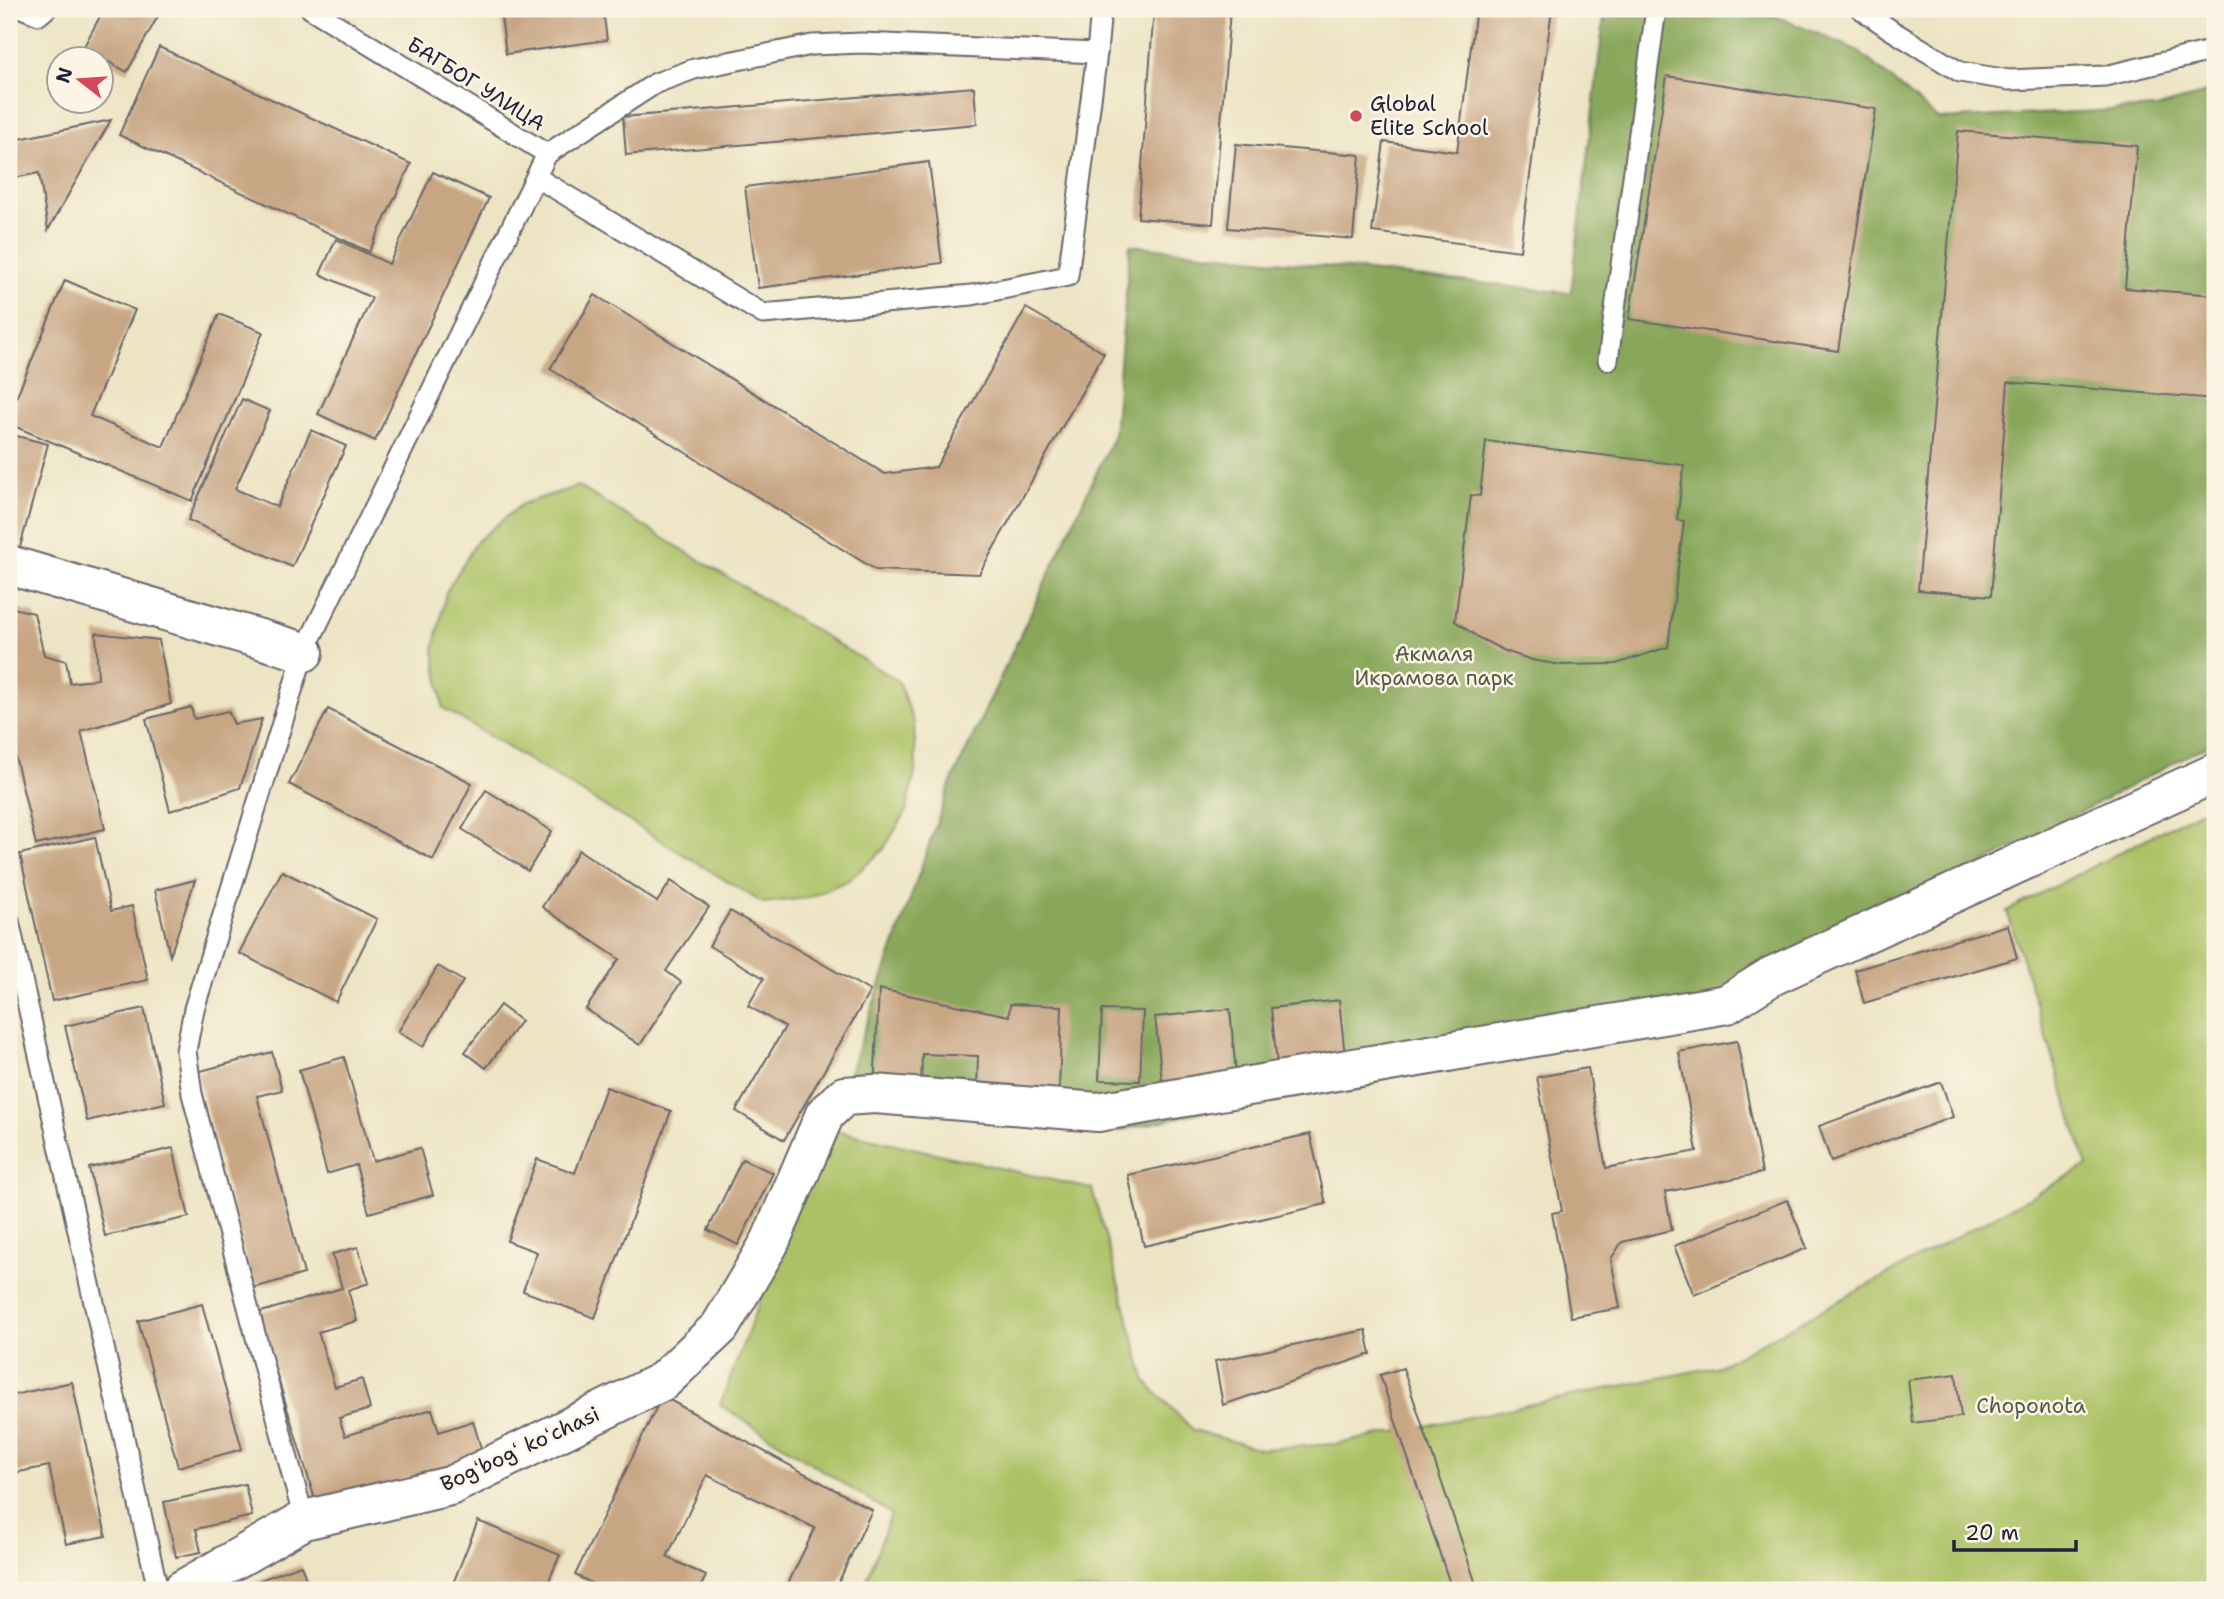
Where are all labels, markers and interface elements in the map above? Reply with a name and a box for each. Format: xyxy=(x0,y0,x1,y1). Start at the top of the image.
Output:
street label: БАГБОГ УЛИЦА xyxy=(402,30,550,138)
north arrow xyxy=(46,46,116,116)
text: N xyxy=(50,64,78,86)
place label: Global Elite School xyxy=(1370,90,1489,142)
marker: Global Elite School xyxy=(1348,108,1364,124)
park label: Акмаля Икрамова парк xyxy=(1354,640,1514,692)
park label: Choponota xyxy=(1976,1392,2086,1420)
street label: Bogʻbogʻ koʻchasi xyxy=(436,1400,604,1498)
scale bar xyxy=(1954,1508,2077,1552)
text: 20 m xyxy=(1965,1519,2019,1547)

